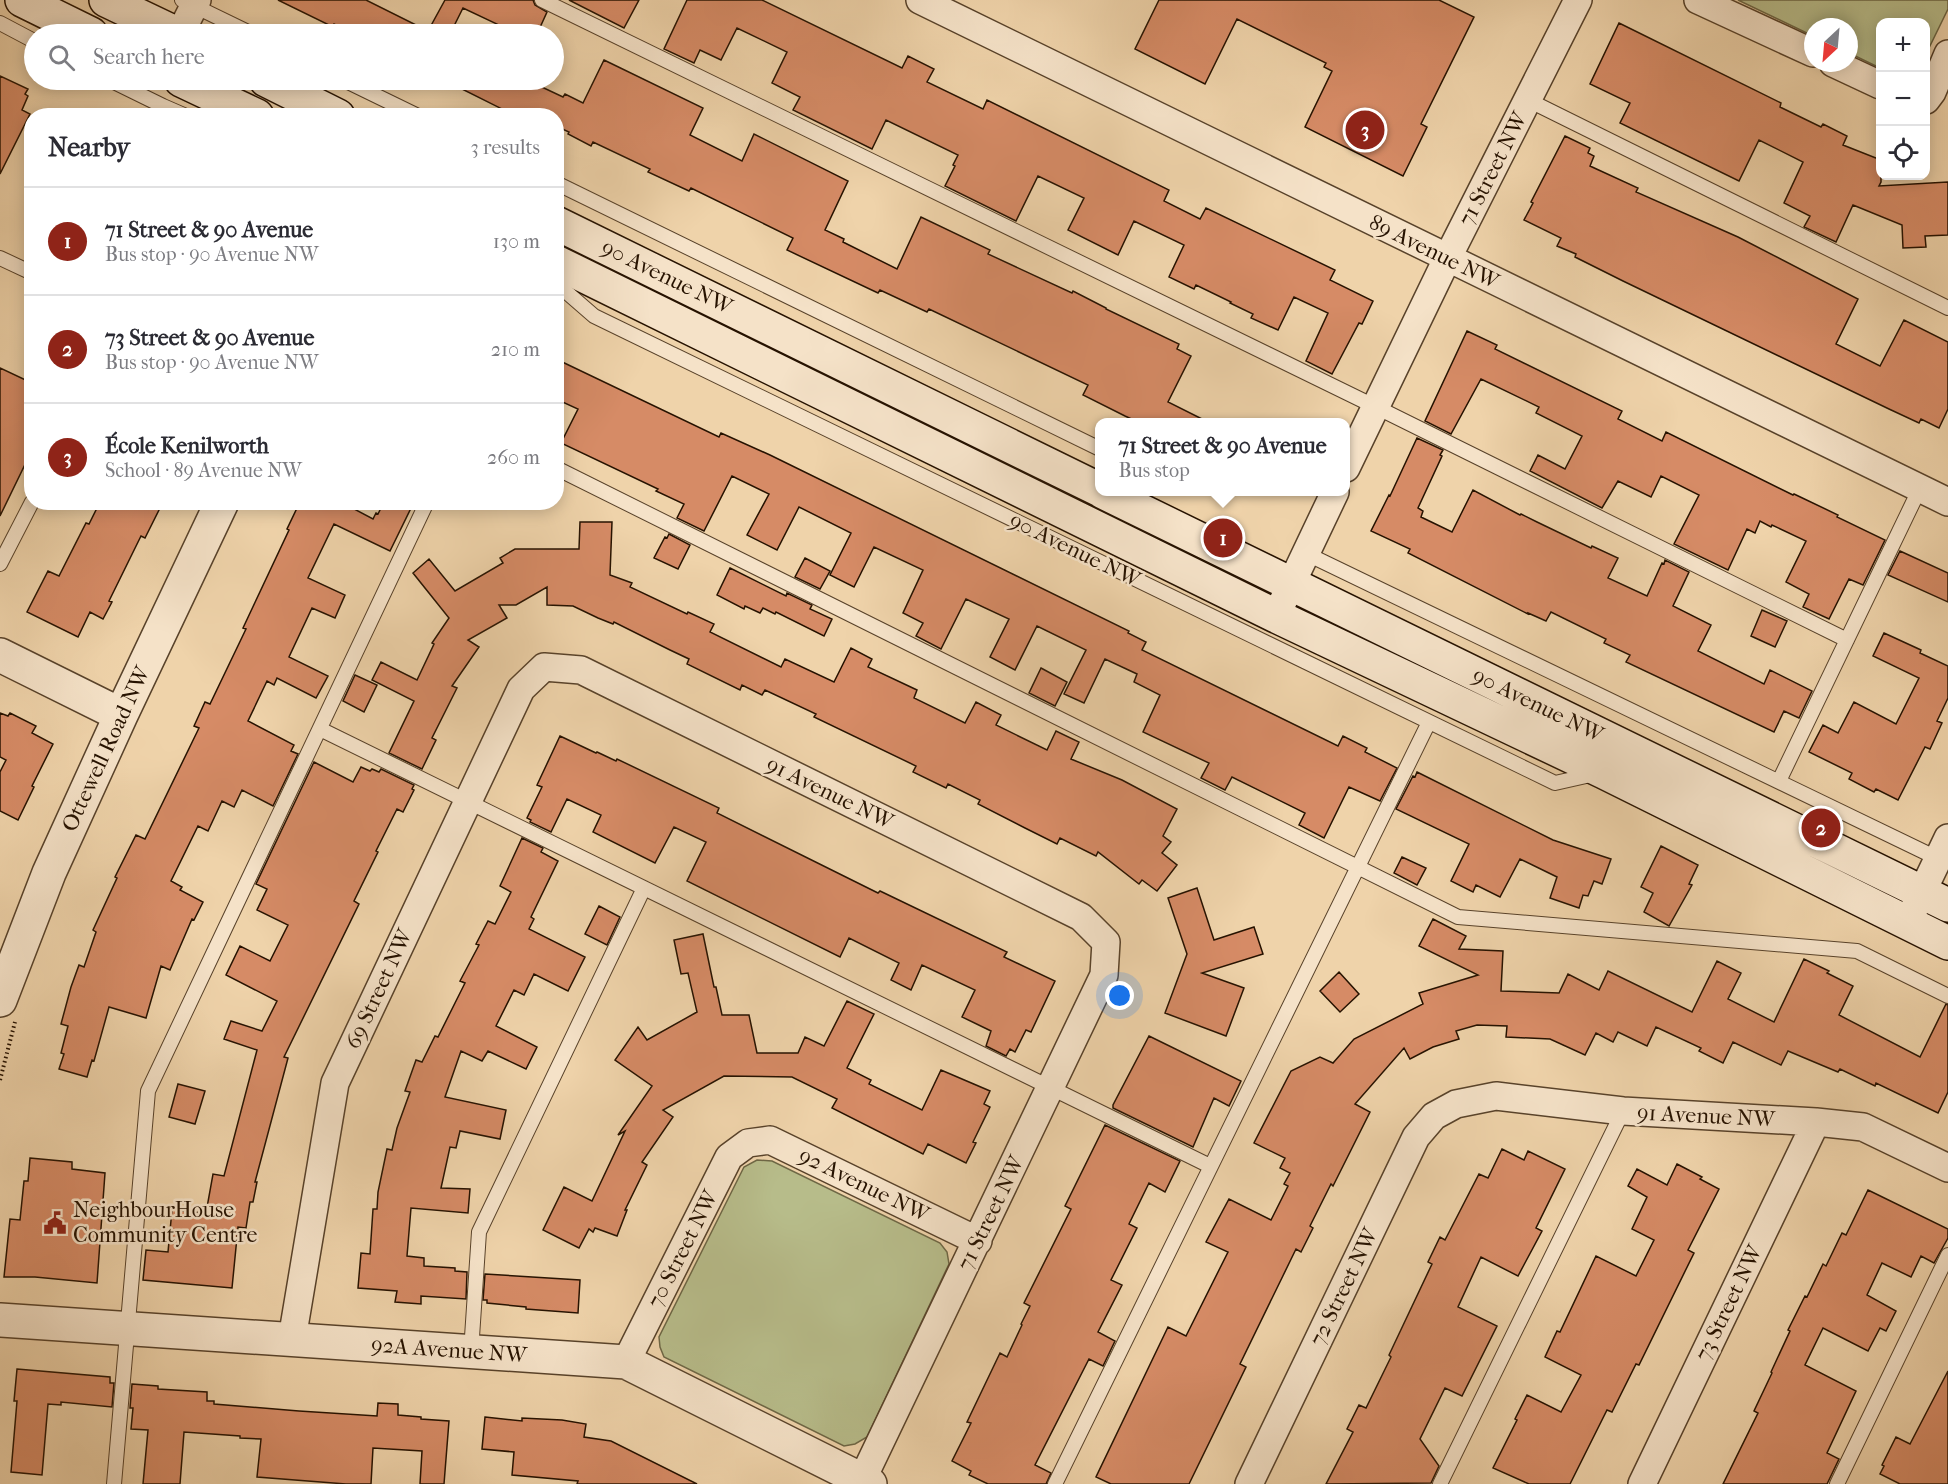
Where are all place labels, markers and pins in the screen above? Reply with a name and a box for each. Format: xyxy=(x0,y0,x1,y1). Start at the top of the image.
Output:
pin: 3 xyxy=(1346,108,1384,152)
pin: 1 xyxy=(1204,516,1242,560)
pin: 2 xyxy=(1802,806,1840,850)
place label: NeighbourHouse Community Centre xyxy=(73,1197,257,1248)
public building icon: NeighbourHouse Community Centre xyxy=(42,1210,68,1236)

